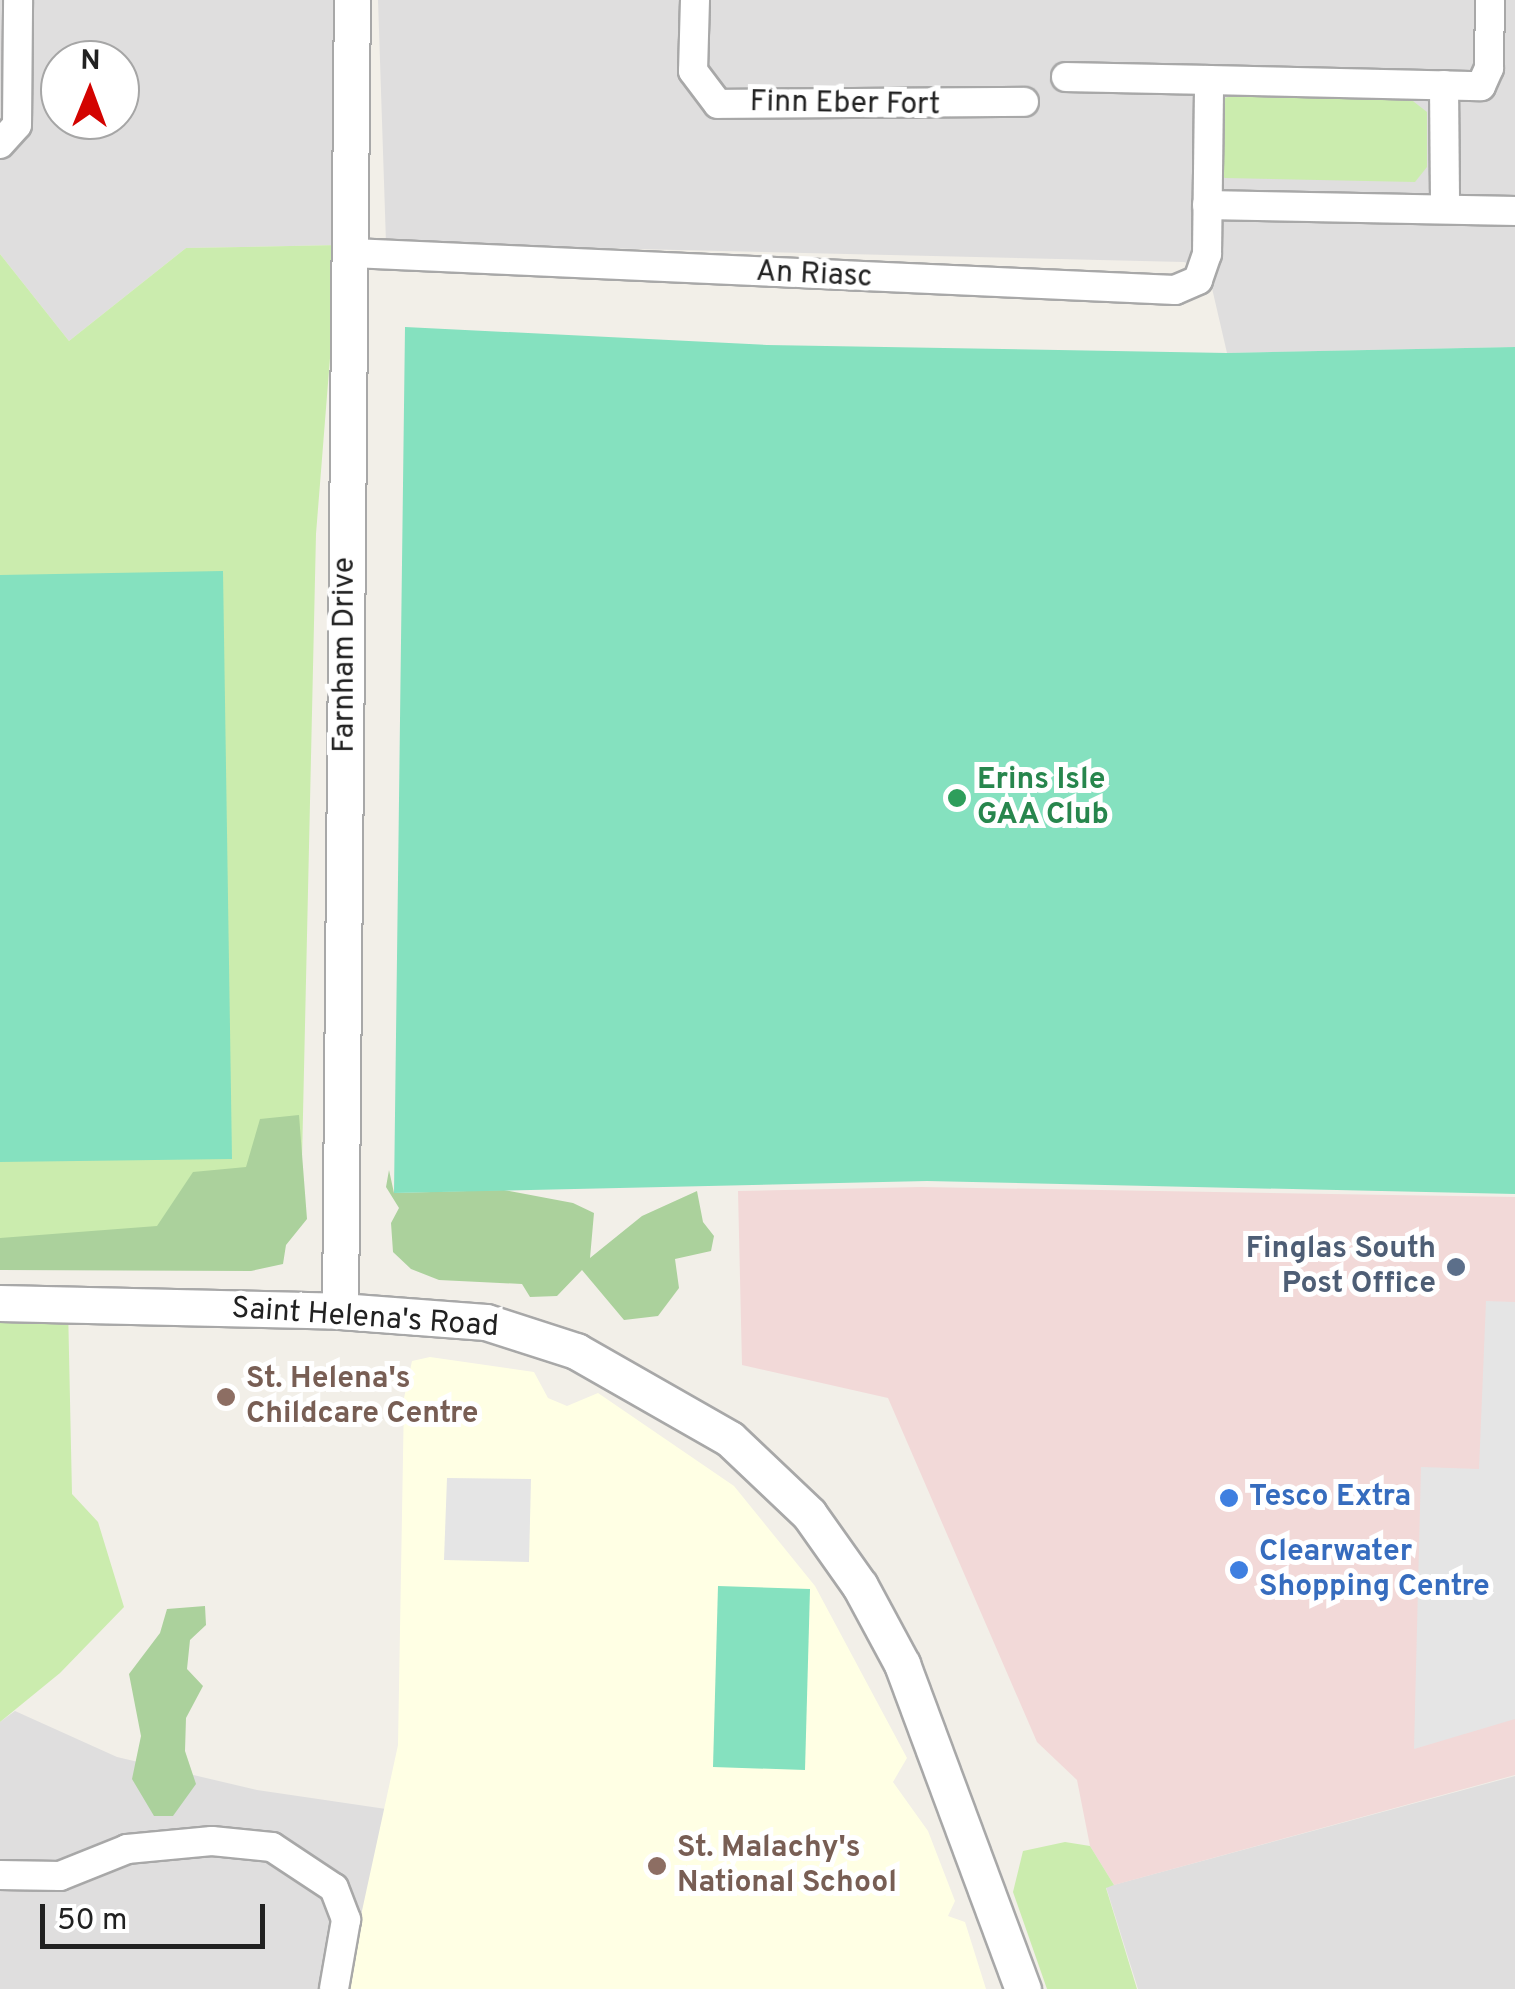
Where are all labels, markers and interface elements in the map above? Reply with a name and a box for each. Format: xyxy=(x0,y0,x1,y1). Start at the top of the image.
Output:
north arrow xyxy=(40,40,140,140)
text: N xyxy=(80,44,101,80)
street label: Finn Eber Fort xyxy=(749,85,941,125)
street label: An Riasc xyxy=(755,255,873,297)
street label: Farnham Drive xyxy=(328,557,364,753)
place label: Erins Isle GAA Club xyxy=(977,763,1110,834)
marker: Erins Isle GAA Club xyxy=(946,787,968,809)
place label: Finglas South Post Office xyxy=(1246,1232,1436,1302)
marker: Finglas South Post Office xyxy=(1445,1256,1467,1278)
street label: Saint Helena's Road xyxy=(230,1292,500,1346)
place label: St. Helena's Childcare Centre xyxy=(246,1362,479,1432)
marker: St. Helena's Childcare Centre xyxy=(215,1386,237,1408)
place label: Tesco Extra xyxy=(1249,1480,1411,1516)
marker: Tesco Extra xyxy=(1218,1487,1240,1509)
place label: Clearwater Shopping Centre xyxy=(1259,1535,1490,1606)
marker: Clearwater Shopping Centre xyxy=(1228,1559,1250,1581)
place label: St. Malachy's National School xyxy=(677,1831,897,1902)
marker: St. Malachy's National School xyxy=(646,1855,668,1877)
scale bar xyxy=(45,1884,270,1946)
text: 50 m xyxy=(57,1903,127,1940)

